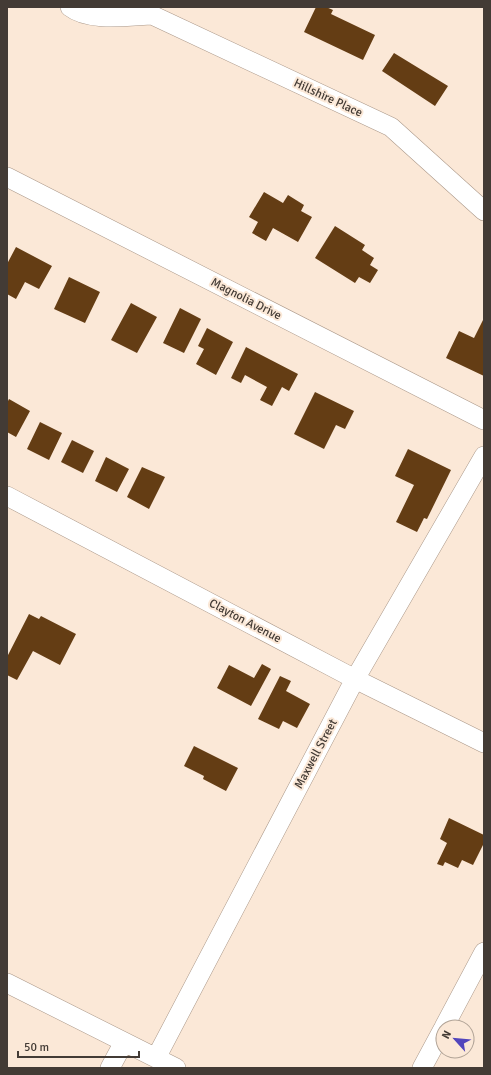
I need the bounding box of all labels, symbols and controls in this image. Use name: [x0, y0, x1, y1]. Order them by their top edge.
street label: Hillshire Place: [291, 76, 365, 120]
street label: Magnolia Drive: [208, 275, 284, 323]
street label: Clayton Avenue: [206, 596, 284, 646]
street label: Maxwell Street: [291, 717, 341, 791]
north arrow: [435, 1019, 475, 1059]
text: N: [439, 1028, 454, 1041]
scale bar: [18, 1033, 139, 1059]
text: 50 m: [24, 1040, 49, 1055]

